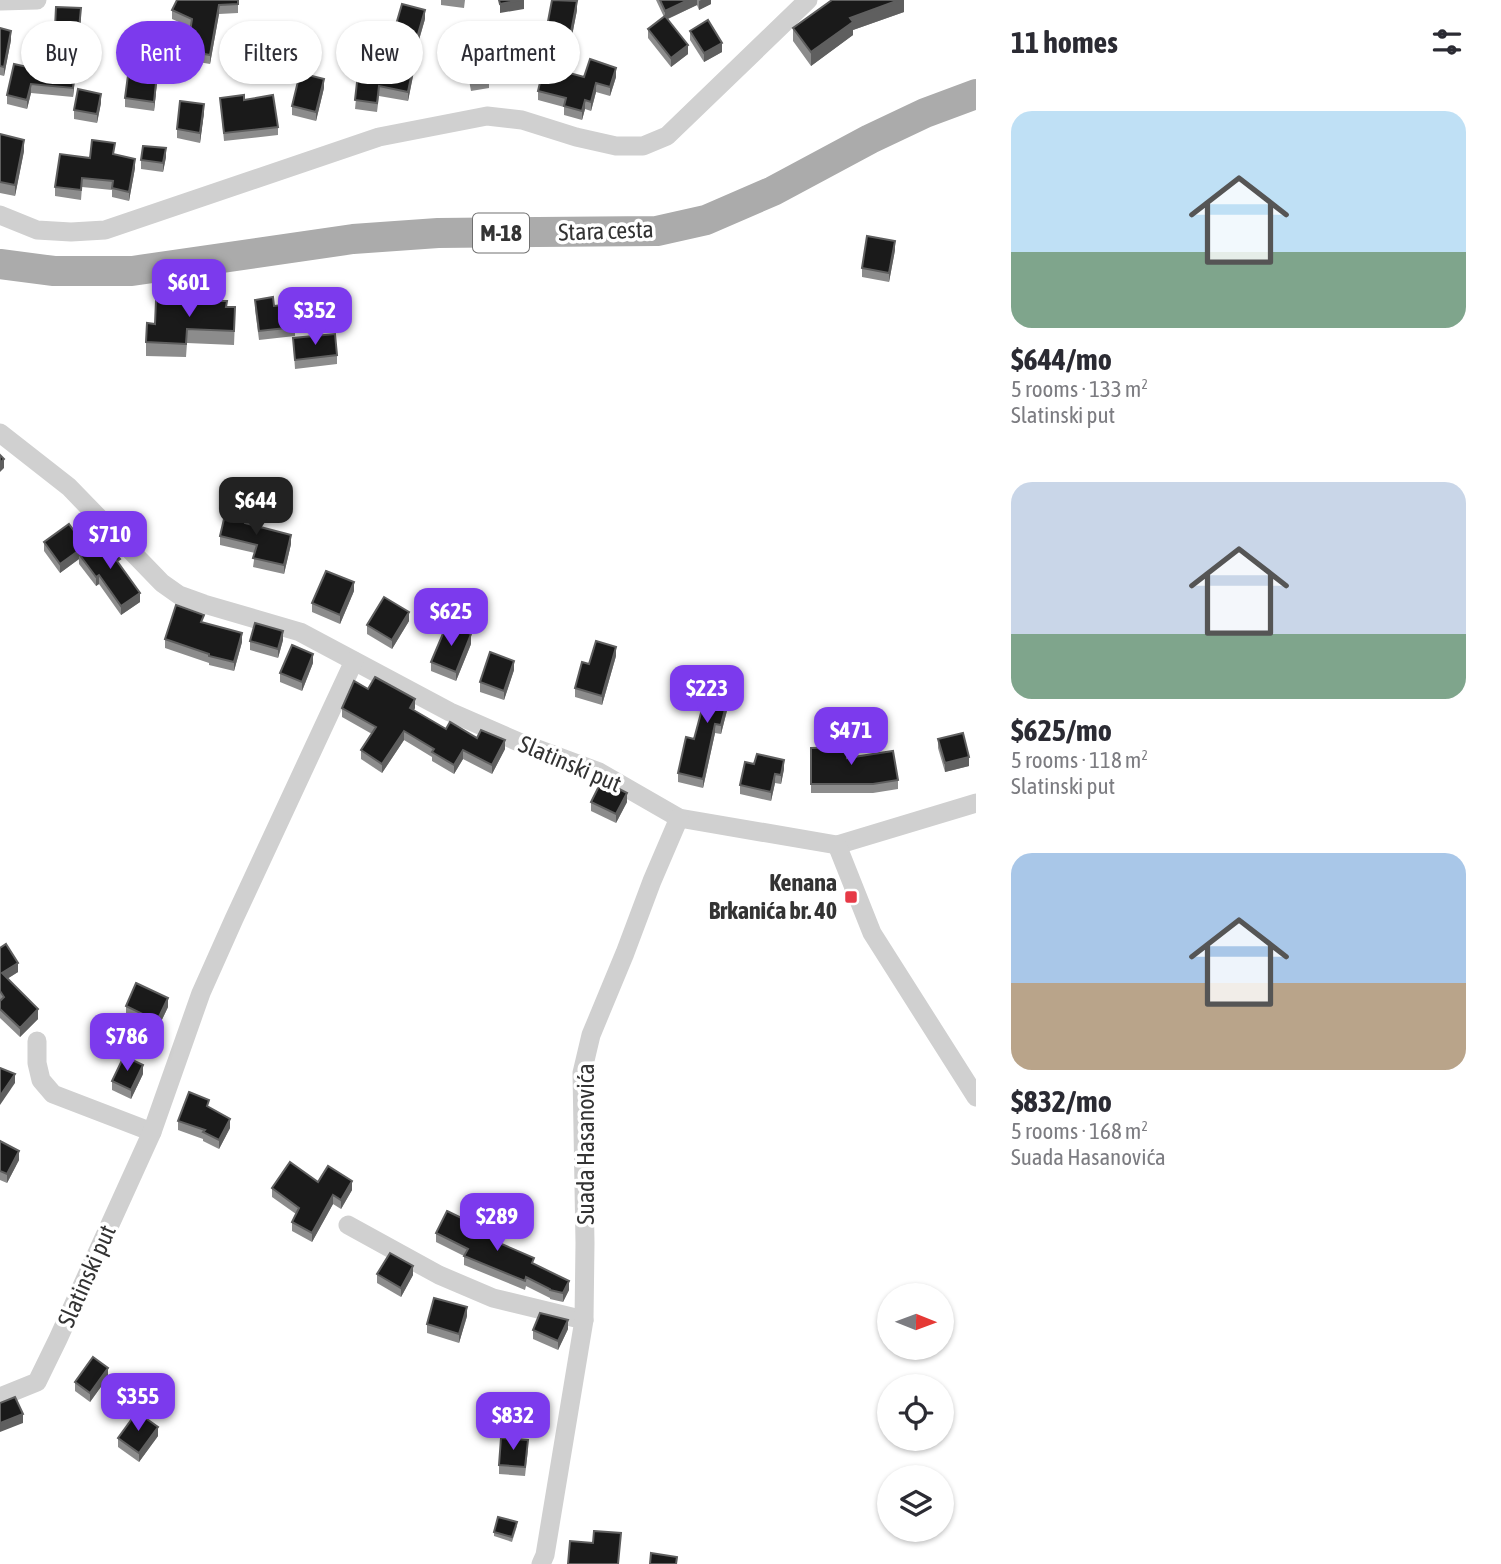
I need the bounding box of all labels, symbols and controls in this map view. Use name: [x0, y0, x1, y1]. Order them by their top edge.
chip: Buy: [21, 21, 102, 84]
chip: Rent: [116, 21, 205, 84]
chip: Filters: [219, 21, 322, 84]
chip: New: [336, 21, 423, 84]
chip: Apartment: [437, 21, 580, 84]
icon: filters: [1428, 23, 1466, 61]
text: 11 homes: [1011, 25, 1118, 59]
icon: home: [1176, 157, 1302, 283]
road number: M-18: [473, 214, 529, 252]
street label: Stara cesta: [558, 215, 654, 246]
pin: $601: [148, 260, 230, 319]
text: $601: [168, 269, 210, 295]
pin: $352: [274, 288, 356, 347]
text: $352: [294, 297, 336, 323]
text: $644/mo: [1011, 342, 1112, 376]
text: 5 rooms · 133 m²: [1011, 376, 1148, 402]
text: Slatinski put: [1011, 402, 1115, 428]
pin: $644: [215, 477, 297, 537]
text: $644: [235, 487, 277, 513]
pin: $710: [69, 512, 151, 571]
text: $710: [89, 521, 131, 547]
icon: home: [1176, 528, 1302, 654]
pin: $625: [410, 588, 492, 648]
text: $625: [430, 598, 472, 624]
pin: $223: [666, 666, 748, 725]
text: $223: [686, 675, 728, 701]
pin: $471: [810, 708, 892, 767]
text: $625/mo: [1011, 713, 1112, 747]
text: $471: [830, 717, 872, 743]
street label: Slatinski put: [515, 730, 626, 797]
text: 5 rooms · 118 m²: [1011, 747, 1148, 773]
text: Slatinski put: [1011, 773, 1115, 799]
place label: Kenana Brkanića br. 40: [709, 869, 837, 924]
marker: Kenana Brkanića br. 40: [843, 889, 859, 905]
icon: home: [1176, 899, 1302, 1025]
pin: $786: [86, 1014, 168, 1073]
text: $786: [106, 1023, 148, 1049]
street label: Suada Hasanovića: [572, 1063, 599, 1225]
text: $832/mo: [1011, 1084, 1112, 1118]
text: 5 rooms · 168 m²: [1011, 1118, 1148, 1144]
text: Suada Hasanovića: [1011, 1144, 1166, 1170]
pin: $289: [456, 1194, 538, 1253]
text: $289: [476, 1203, 518, 1229]
street label: Slatinski put: [52, 1221, 121, 1331]
north arrow: [877, 1283, 954, 1360]
map controls: [877, 1283, 954, 1542]
pin: $355: [97, 1374, 179, 1433]
button: locate: [877, 1374, 954, 1451]
text: $355: [117, 1383, 159, 1409]
pin: $832: [472, 1392, 554, 1452]
text: $832: [492, 1402, 534, 1428]
button: layers: [877, 1465, 954, 1542]

